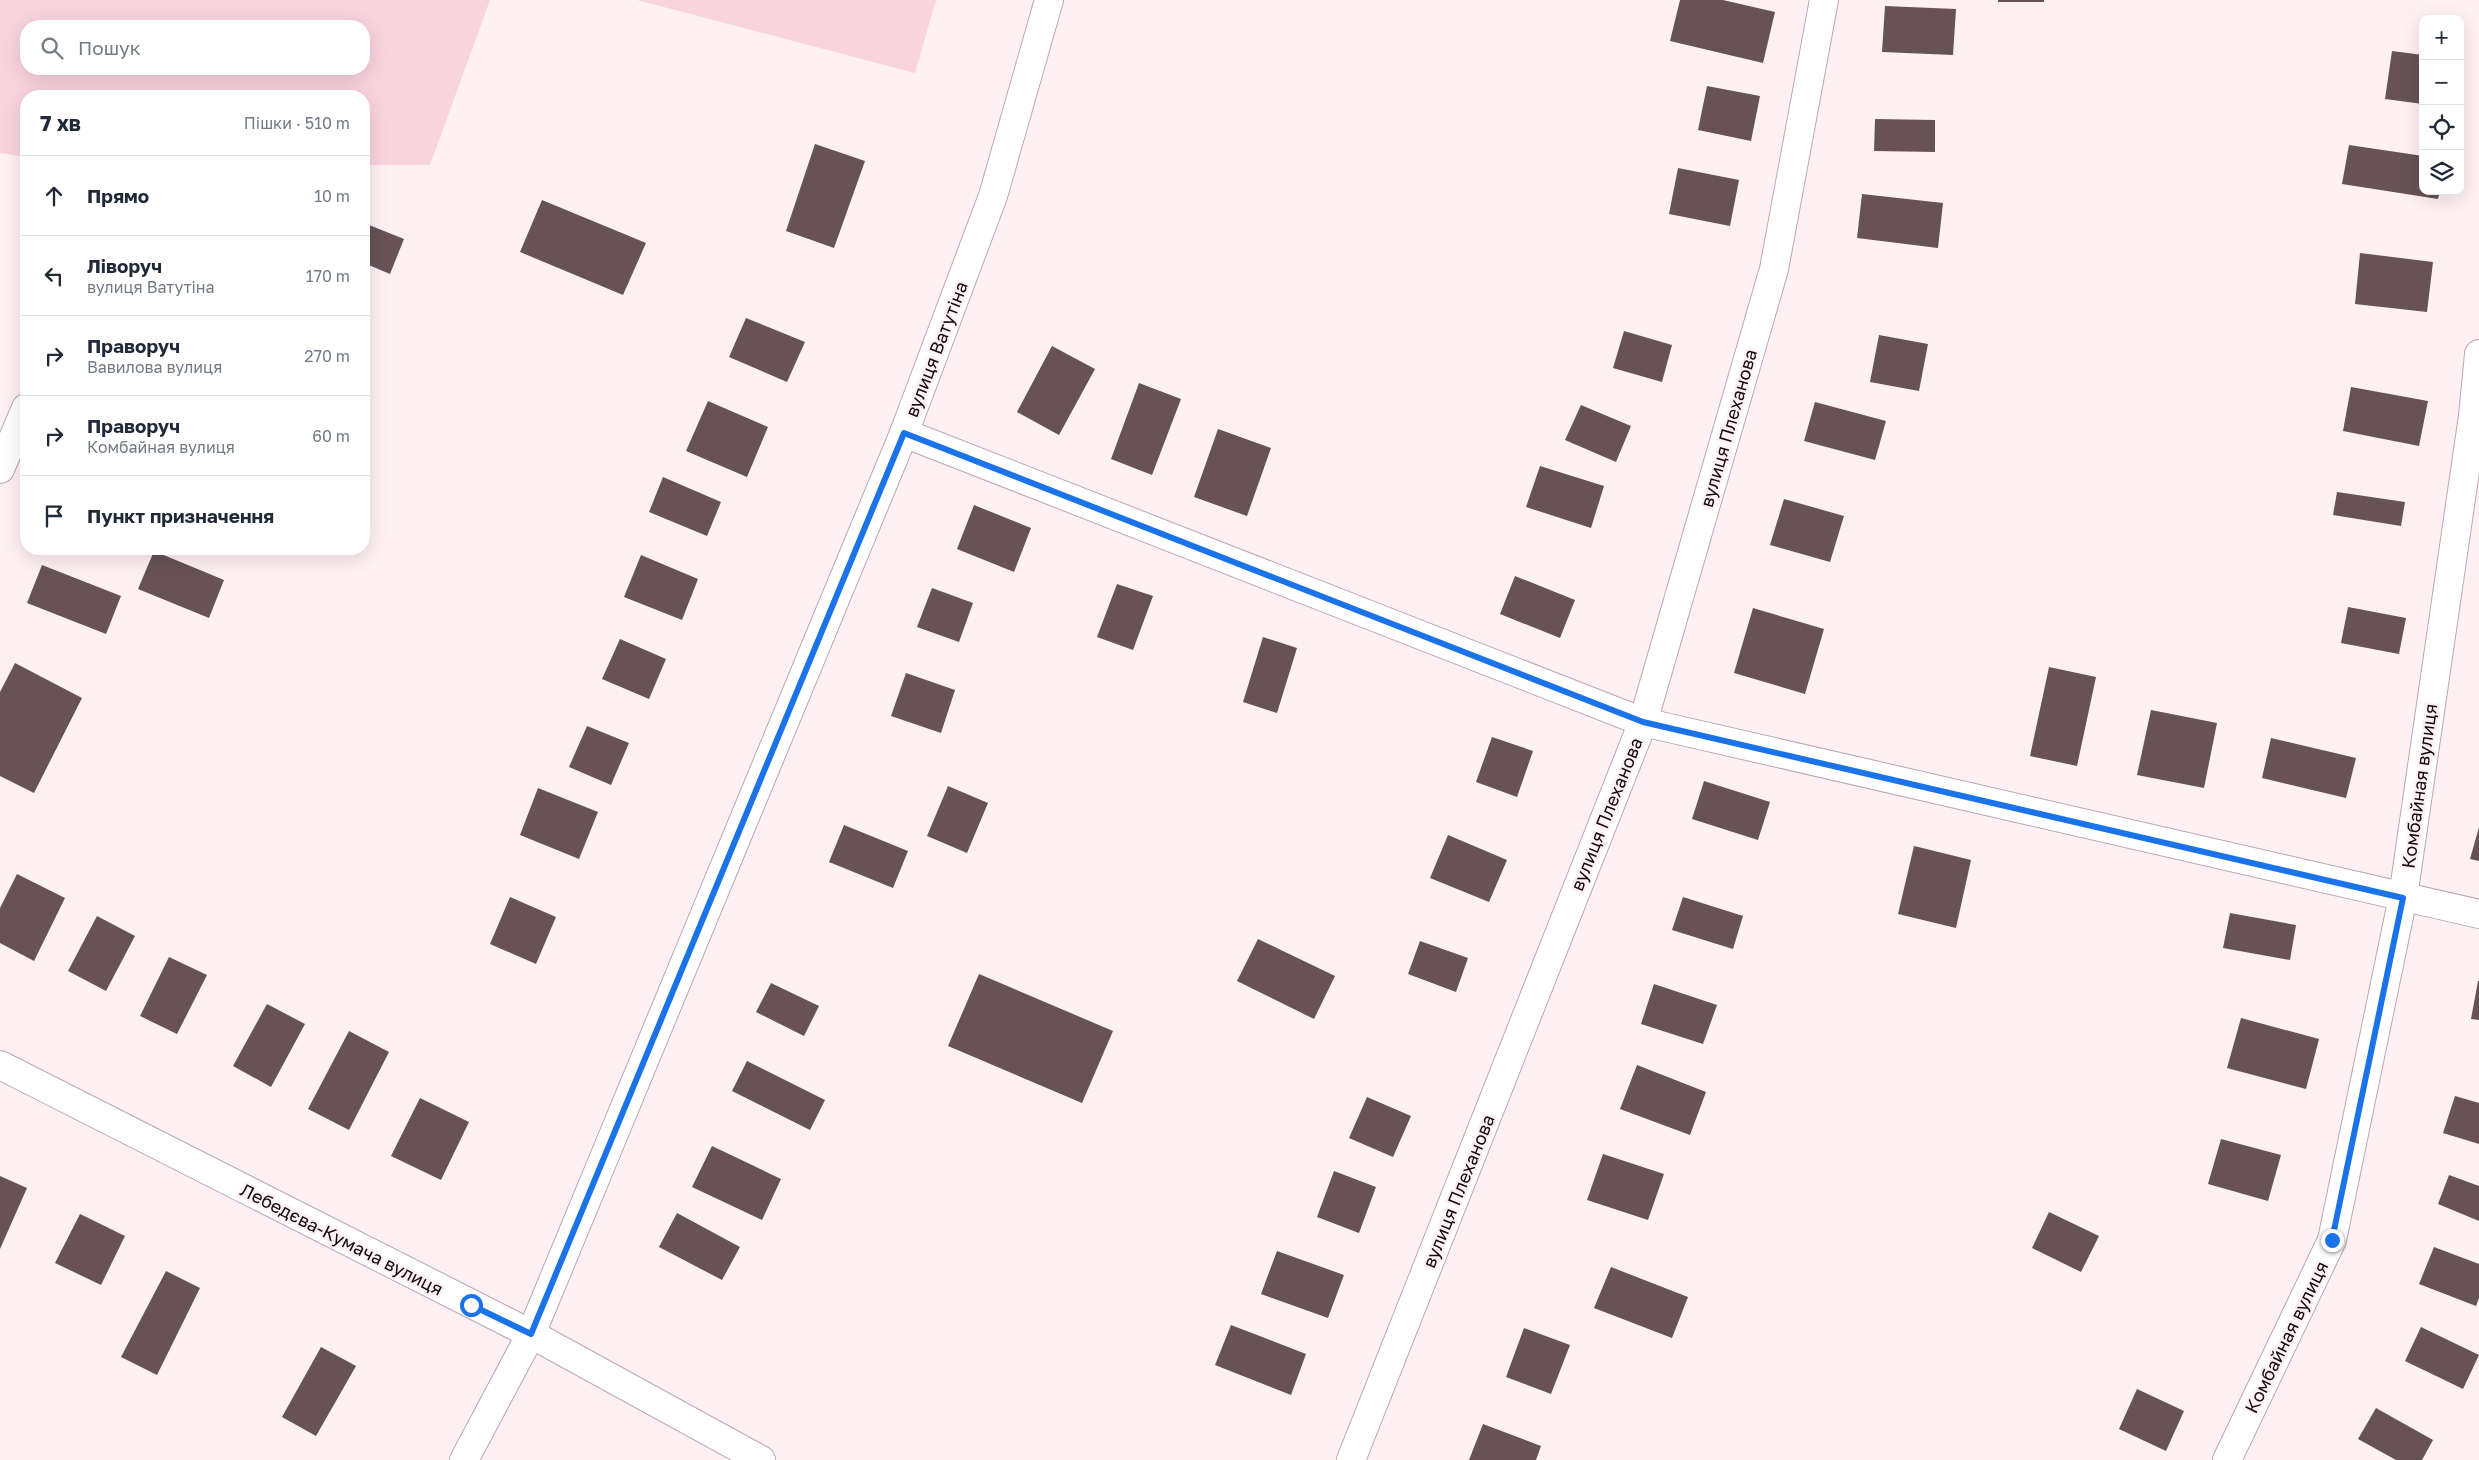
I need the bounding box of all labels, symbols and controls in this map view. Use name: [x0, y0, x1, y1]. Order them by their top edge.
map controls: [2419, 15, 2464, 195]
button: +: [2419, 15, 2464, 60]
search box: [20, 20, 370, 75]
icon: search: [38, 34, 66, 62]
text: Пошук: [78, 36, 141, 59]
button: −: [2419, 60, 2464, 105]
button: locate: [2419, 105, 2464, 150]
text: 7 хв: [40, 110, 81, 136]
text: Пішки · 510 m: [244, 113, 350, 133]
button: layers: [2419, 150, 2464, 195]
icon: ahead: [40, 182, 68, 210]
text: Прямо: [87, 184, 149, 207]
text: 10 m: [314, 186, 350, 206]
text: Ліворуч: [87, 254, 162, 277]
icon: left: [40, 262, 68, 290]
text: 170 m: [306, 266, 350, 286]
text: вулиця Ватутіна: [87, 277, 215, 297]
street label: вулиця Ватутіна: [900, 278, 972, 420]
text: Праворуч: [87, 334, 180, 357]
icon: right: [40, 342, 68, 370]
text: 270 m: [304, 346, 350, 366]
street label: вулиця Плеханова: [1695, 346, 1761, 510]
text: Вавилова вулиця: [87, 357, 222, 377]
text: Праворуч: [87, 414, 180, 437]
icon: right: [40, 422, 68, 450]
text: 60 m: [312, 426, 350, 446]
text: Комбайная вулиця: [87, 437, 235, 457]
icon: arrive: [40, 502, 68, 530]
text: Пункт призначення: [87, 504, 274, 527]
street label: Комбайная вулиця: [2397, 702, 2441, 870]
street label: вулиця Плеханова: [1565, 734, 1647, 894]
street label: вулиця Плеханова: [1417, 1111, 1499, 1271]
street label: Лебедєва-Кумача вулиця: [237, 1178, 447, 1300]
route end: [2321, 1229, 2344, 1252]
street label: Комбайная вулиця: [2240, 1257, 2332, 1417]
route start: [460, 1294, 483, 1317]

